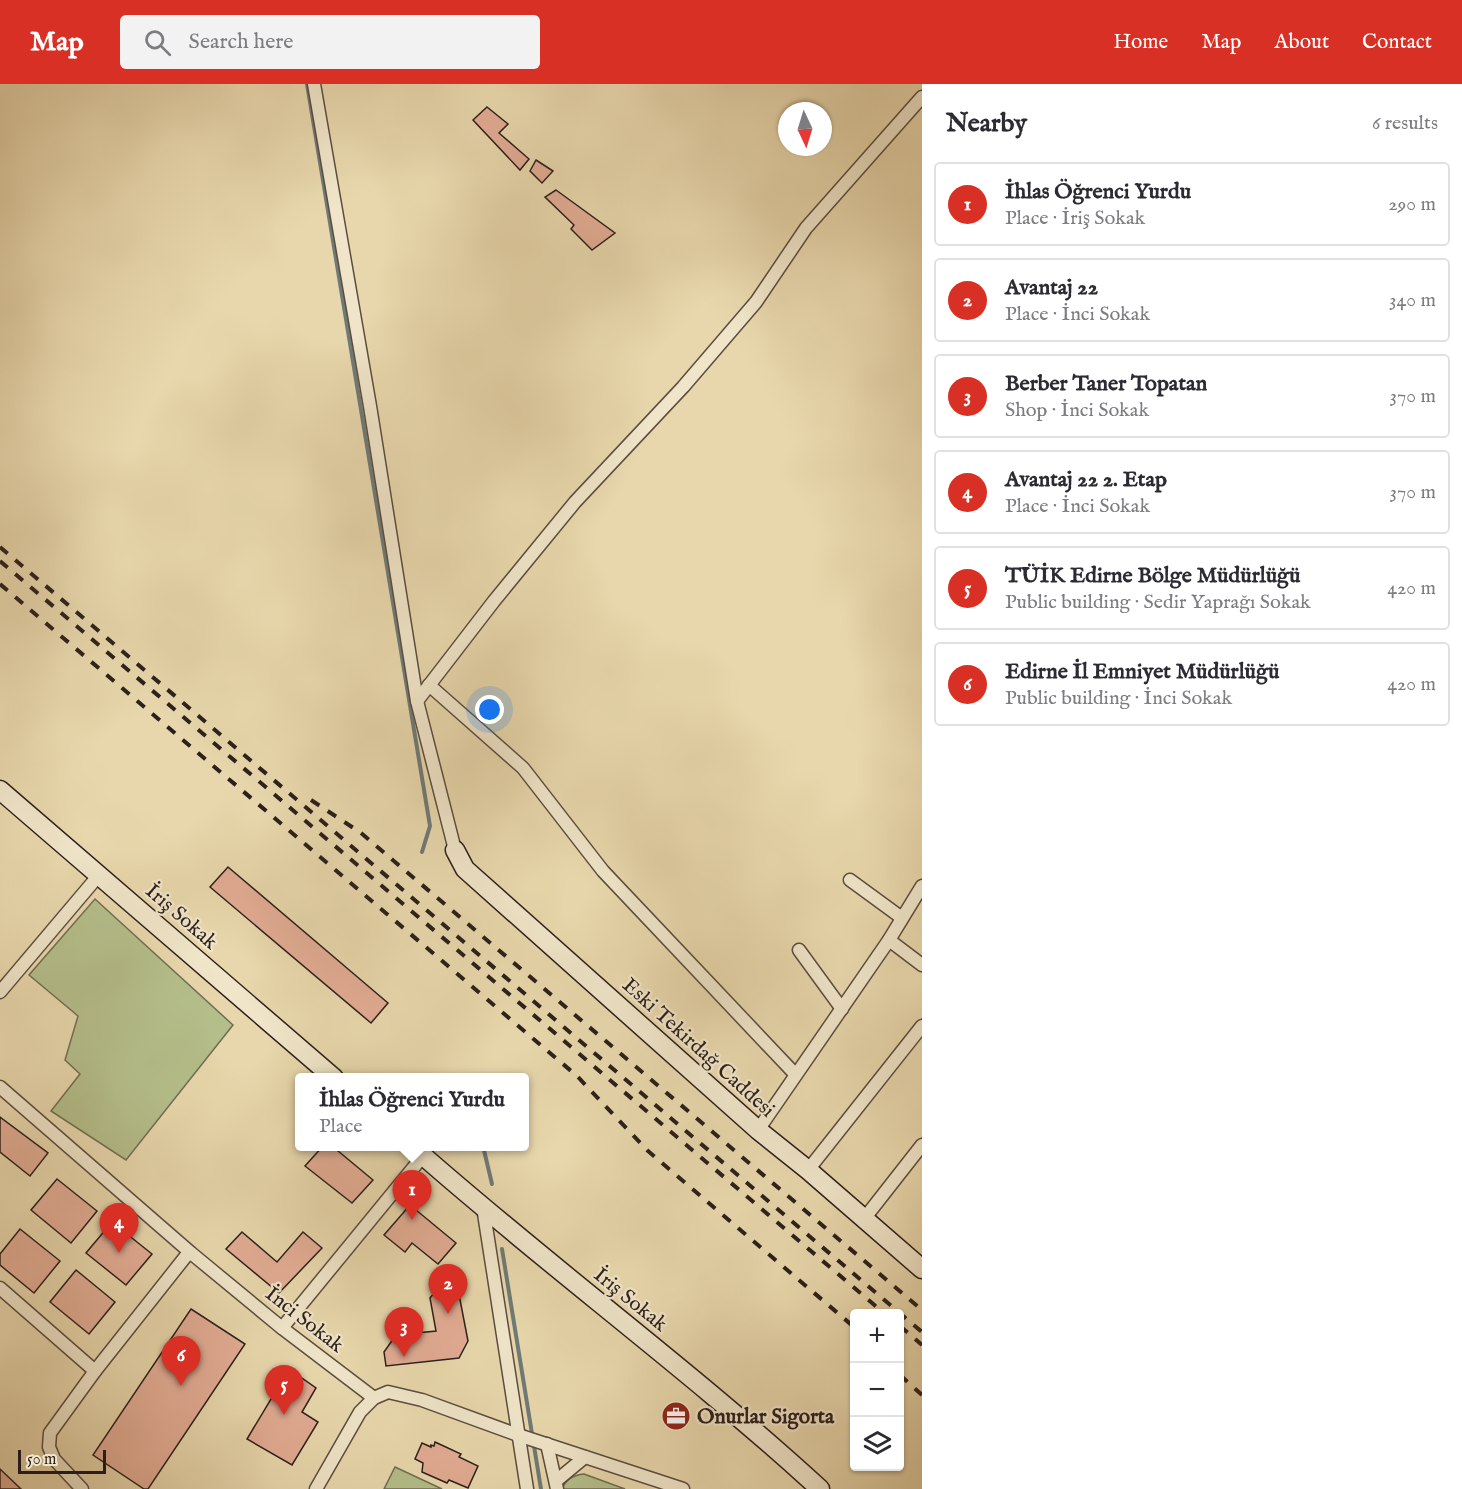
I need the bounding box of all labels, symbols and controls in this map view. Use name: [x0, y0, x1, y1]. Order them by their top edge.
search box: [120, 15, 540, 69]
text: Map: [30, 25, 84, 60]
icon: search: [141, 26, 174, 59]
text: Search here: [189, 28, 293, 56]
text: Home: [1113, 29, 1168, 56]
text: Map: [1201, 29, 1241, 56]
text: About: [1274, 29, 1329, 56]
text: Contact: [1362, 29, 1432, 56]
north arrow: [778, 102, 832, 156]
text: Nearby: [946, 107, 1027, 140]
text: 6 results: [1372, 111, 1438, 136]
text: İhlas Öğrenci Yurdu: [1005, 178, 1191, 206]
text: 1: [964, 192, 971, 217]
text: 290 m: [1388, 192, 1436, 217]
text: Place · İriş Sokak: [1005, 206, 1145, 231]
text: Avantaj 22: [1005, 274, 1098, 302]
text: 2: [963, 288, 972, 313]
text: 340 m: [1389, 288, 1436, 313]
text: Place · İnci Sokak: [1005, 302, 1150, 327]
text: Berber Taner Topatan: [1005, 370, 1207, 398]
text: 3: [964, 384, 971, 409]
text: 370 m: [1390, 384, 1436, 409]
text: Shop · İnci Sokak: [1005, 398, 1149, 423]
text: Avantaj 22 2. Etap: [1005, 466, 1167, 494]
text: 4: [963, 480, 972, 505]
text: 370 m: [1390, 480, 1436, 505]
text: Place · İnci Sokak: [1005, 494, 1150, 519]
text: TÜİK Edirne Bölge Müdürlüğü: [1005, 562, 1300, 590]
text: 5: [964, 576, 971, 601]
text: 420 m: [1387, 576, 1436, 601]
text: Public building · Sedir Yaprağı Sokak: [1005, 590, 1311, 615]
text: Edirne İl Emniyet Müdürlüğü: [1005, 658, 1279, 686]
text: 6: [963, 672, 972, 697]
text: 420 m: [1387, 672, 1436, 697]
text: Public building · İnci Sokak: [1005, 686, 1232, 711]
your location: [475, 695, 504, 724]
street label: İriş Sokak: [139, 878, 224, 957]
street label: Eski Tekirdağ Caddesi: [616, 972, 780, 1124]
popup: [295, 1073, 529, 1151]
text: İhlas Öğrenci Yurdu: [319, 1086, 505, 1114]
text: Place: [319, 1114, 362, 1139]
pin: 1: [392, 1170, 432, 1220]
pin: 4: [100, 1204, 138, 1253]
street label: İriş Sokak: [587, 1262, 673, 1339]
pin: 2: [428, 1264, 468, 1314]
street label: İnci Sokak: [259, 1281, 350, 1360]
pin: 3: [384, 1308, 424, 1357]
map controls: [850, 1309, 904, 1471]
button: +: [850, 1309, 904, 1363]
pin: 6: [162, 1336, 201, 1386]
button: −: [850, 1363, 904, 1417]
pin: 5: [264, 1366, 304, 1415]
office icon: Onurlar Sigorta: [660, 1400, 692, 1432]
place label: Onurlar Sigorta: [697, 1404, 835, 1431]
button: layers: [850, 1417, 904, 1471]
scale bar: [18, 1447, 106, 1474]
text: 50 m: [27, 1450, 56, 1470]

